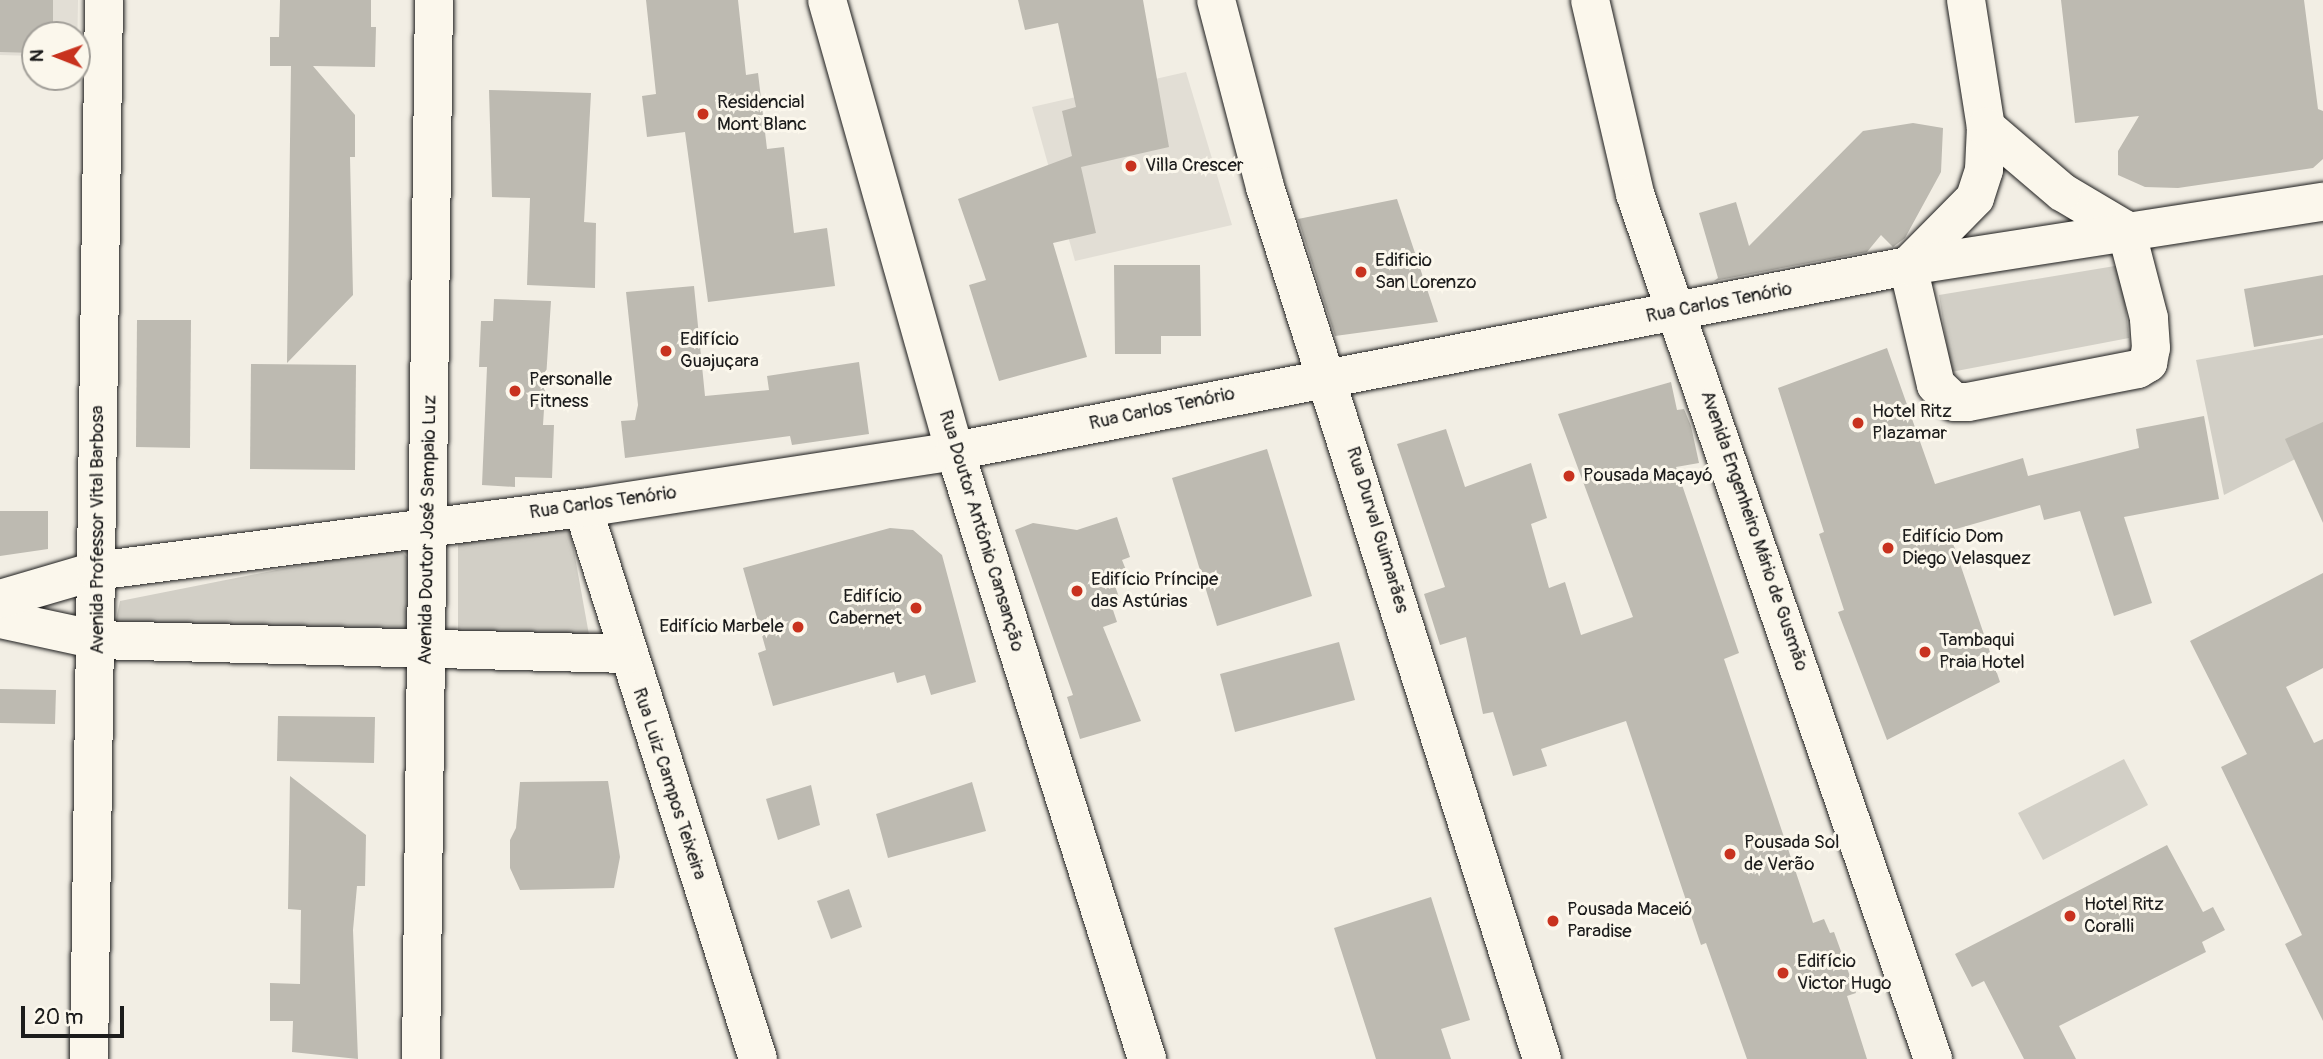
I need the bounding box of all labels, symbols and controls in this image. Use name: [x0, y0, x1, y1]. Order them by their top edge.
north arrow: [21, 21, 91, 91]
text: N: [25, 49, 49, 62]
place label: Residencial Mont Blanc: [717, 92, 807, 136]
marker: Residencial Mont Blanc: [695, 106, 711, 122]
place label: Villa Crescer: [1145, 155, 1244, 177]
marker: Villa Crescer: [1123, 158, 1139, 174]
place label: Edificio San Lorenzo: [1375, 250, 1476, 294]
marker: Edificio San Lorenzo: [1353, 264, 1369, 280]
street label: Rua Carlos Tenório: [1644, 278, 1794, 328]
place label: Edifício Guajuçara: [680, 329, 759, 373]
marker: Edifício Guajuçara: [658, 343, 674, 359]
place label: Personalle Fitness: [529, 369, 612, 413]
street label: Rua Carlos Tenório: [1087, 382, 1237, 436]
marker: Personalle Fitness: [507, 383, 523, 399]
street label: Avenida Engenheiro Mário de Gusmão: [1695, 388, 1813, 674]
street label: Avenida Doutor José Sampaio Luz: [414, 395, 442, 665]
place label: Hotel Ritz Plazamar: [1872, 401, 1952, 445]
street label: Avenida Professor Vital Barbosa: [87, 405, 109, 655]
street label: Rua Doutor Antônio Cansanção: [933, 408, 1029, 654]
marker: Hotel Ritz Plazamar: [1850, 415, 1866, 431]
street label: Rua Durval Guimarães: [1341, 444, 1413, 616]
place label: Pousada Maçayó: [1583, 465, 1713, 487]
marker: Pousada Maçayó: [1561, 468, 1577, 484]
street label: Rua Carlos Tenório: [528, 481, 678, 525]
place label: Edifício Dom Diego Velasquez: [1902, 526, 2031, 570]
marker: Edifício Dom Diego Velasquez: [1880, 540, 1896, 556]
place label: Edifício Príncipe das Astúrias: [1091, 569, 1218, 613]
marker: Edifício Príncipe das Astúrias: [1069, 583, 1085, 599]
place label: Edifício Cabernet: [828, 586, 902, 630]
marker: Edifício Cabernet: [908, 600, 924, 616]
place label: Edifício Marbele: [659, 616, 784, 638]
marker: Edifício Marbele: [790, 619, 806, 635]
place label: Tambaqui Praia Hotel: [1939, 630, 2025, 674]
marker: Tambaqui Praia Hotel: [1917, 644, 1933, 660]
street label: Rua Luiz Campos Teixeira: [627, 685, 711, 883]
place label: Pousada Sol de Verão: [1744, 832, 1840, 876]
marker: Pousada Sol de Verão: [1722, 846, 1738, 862]
place label: Hotel Ritz Coralli: [2084, 894, 2164, 938]
place label: Pousada Maceió Paradise: [1567, 899, 1692, 943]
marker: Hotel Ritz Coralli: [2062, 908, 2078, 924]
marker: Pousada Maceió Paradise: [1545, 913, 1561, 929]
place label: Edifício Victor Hugo: [1797, 951, 1892, 995]
marker: Edifício Victor Hugo: [1775, 965, 1791, 981]
scale bar: [24, 992, 128, 1036]
text: 20 m: [34, 1004, 83, 1031]

